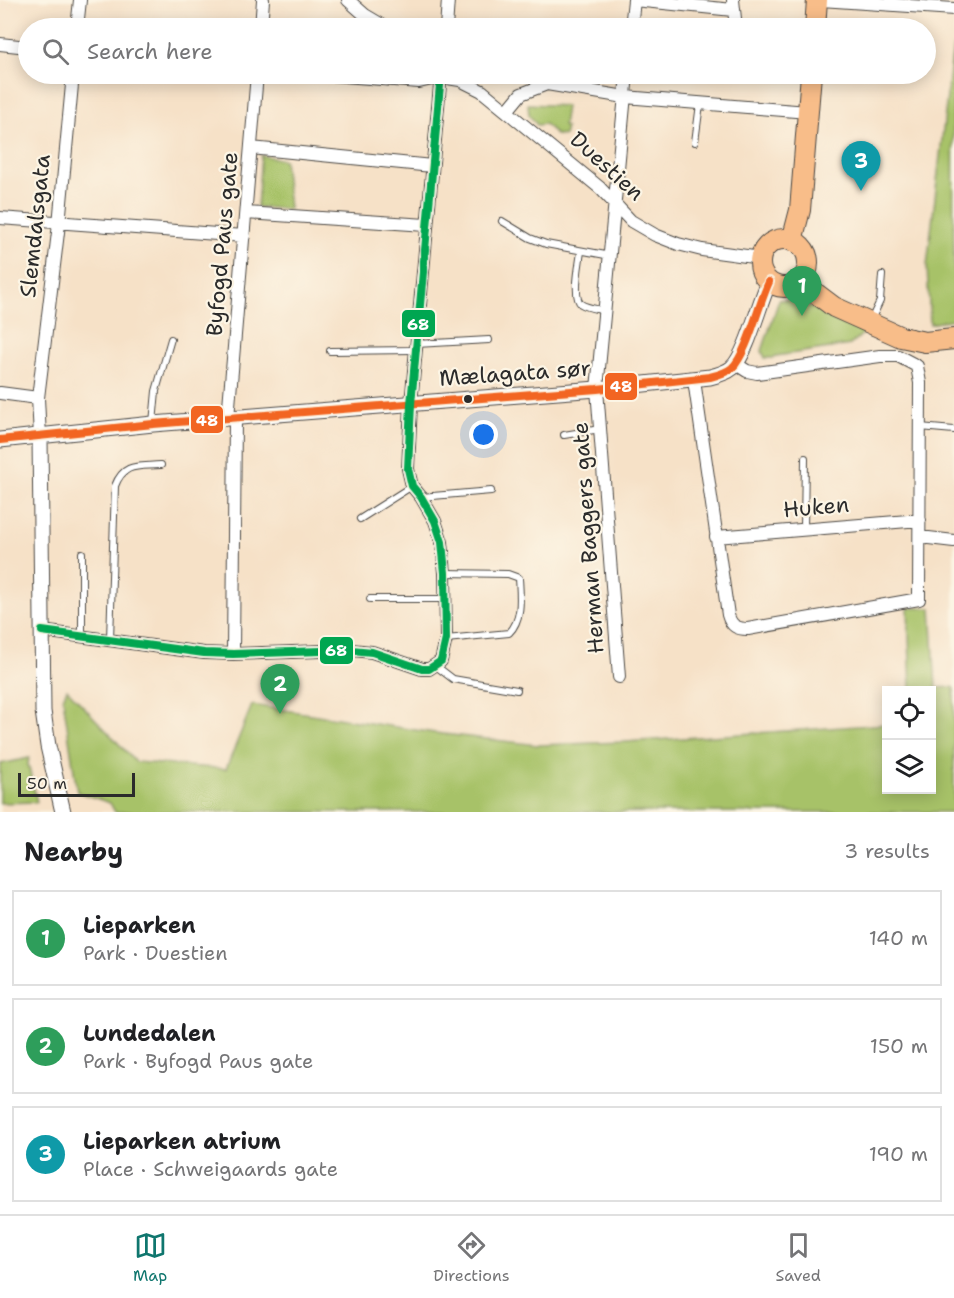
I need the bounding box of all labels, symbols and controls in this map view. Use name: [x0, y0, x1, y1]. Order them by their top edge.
search box: [18, 18, 936, 84]
icon: search: [39, 35, 72, 68]
text: Search here: [87, 37, 213, 66]
street label: Duestien: [564, 125, 650, 207]
pin: 3: [842, 142, 880, 191]
street label: Byfogd Paus gate: [199, 151, 245, 337]
street label: Slemdalsgata: [13, 153, 57, 299]
pin: 1: [782, 266, 822, 316]
line badge: 68: [401, 309, 436, 338]
text: 68: [407, 314, 429, 335]
street label: Mælagata sør: [438, 353, 592, 393]
line badge: 48: [604, 372, 638, 401]
text: 48: [610, 376, 632, 397]
unlabelled marker: [462, 393, 474, 405]
line badge: 48: [190, 405, 224, 434]
text: 48: [196, 410, 218, 431]
your location: [469, 420, 498, 449]
street label: Herman Baggers gate: [565, 421, 611, 655]
street label: Huken: [782, 490, 850, 524]
line badge: 68: [319, 636, 354, 665]
text: 68: [325, 640, 347, 661]
pin: 2: [260, 664, 300, 714]
map controls: [882, 686, 936, 794]
button: locate: [882, 686, 936, 740]
button: layers: [882, 740, 936, 794]
scale bar: [18, 770, 135, 798]
text: 50 m: [27, 773, 67, 794]
text: Nearby: [24, 834, 123, 869]
text: 3 results: [844, 838, 930, 864]
text: Lieparken: [83, 911, 196, 940]
text: 1: [41, 925, 50, 951]
text: 140 m: [869, 925, 928, 951]
text: Park · Duestien: [83, 940, 227, 966]
text: Lundedalen: [83, 1019, 216, 1048]
text: 2: [39, 1033, 53, 1059]
text: 150 m: [870, 1033, 928, 1059]
text: Park · Byfogd Paus gate: [83, 1048, 313, 1074]
text: Lieparken atrium: [83, 1127, 281, 1156]
text: 3: [39, 1141, 53, 1167]
text: 190 m: [869, 1141, 928, 1167]
text: Place · Schweigaards gate: [83, 1156, 338, 1182]
tab: Map: [133, 1229, 167, 1286]
tab: Directions: [433, 1229, 510, 1286]
tab: Saved: [776, 1229, 821, 1286]

